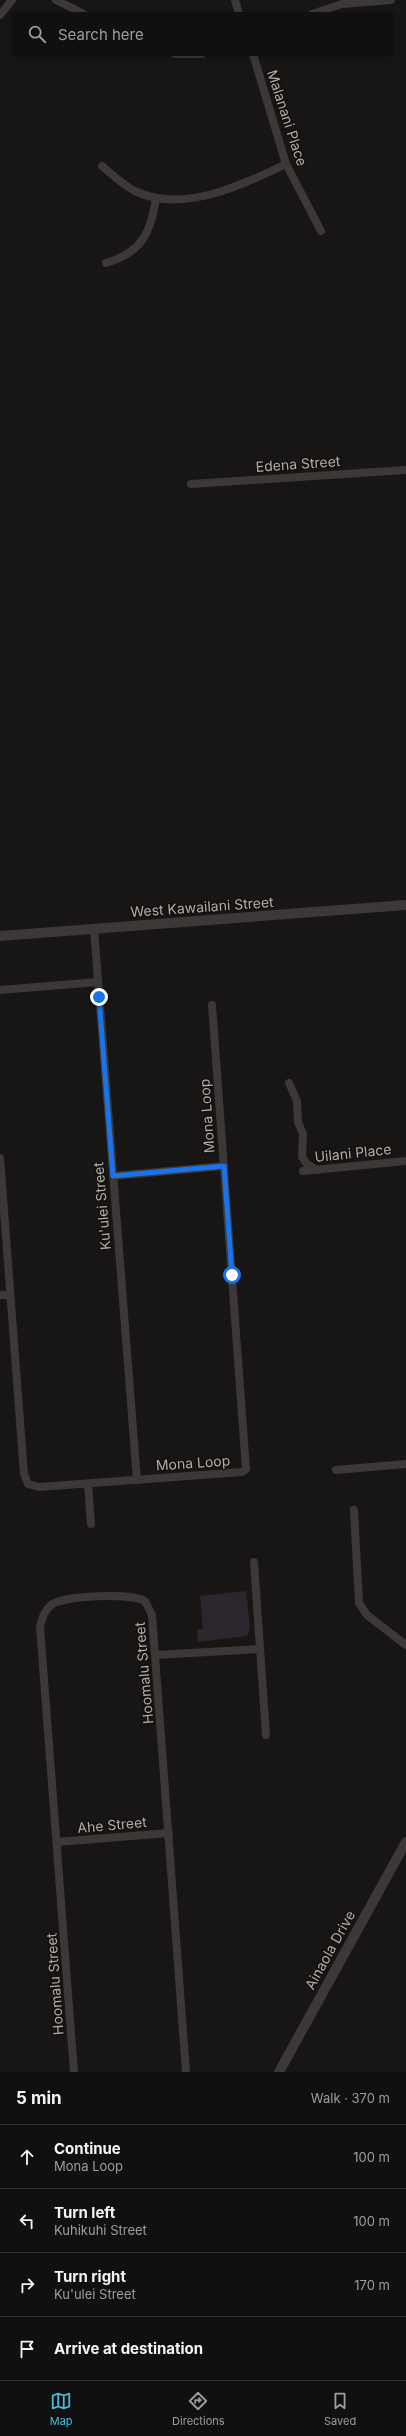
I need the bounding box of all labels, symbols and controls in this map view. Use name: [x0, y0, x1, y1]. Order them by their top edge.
search box: [12, 12, 394, 56]
icon: search: [26, 23, 48, 45]
text: Search here: [58, 25, 144, 44]
street label: Malanani Place: [264, 68, 311, 168]
street label: Edena Street: [255, 452, 341, 475]
street label: West Kawailani Street: [130, 893, 275, 920]
route end: [90, 988, 108, 1006]
street label: Mona Loop: [195, 1078, 218, 1154]
street label: Uilani Place: [314, 1140, 392, 1165]
street label: Ku'ulei Street: [89, 1161, 114, 1251]
route start: [223, 1266, 241, 1284]
street label: Mona Loop: [155, 1451, 231, 1474]
street label: Hoomalu Street: [131, 1621, 156, 1725]
street label: Ahe Street: [77, 1813, 148, 1836]
street label: Ainaola Drive: [301, 1907, 358, 1992]
street label: Hoomalu Street: [42, 1932, 67, 2036]
text: 5 min: [16, 2088, 62, 2108]
text: Walk · 370 m: [311, 2090, 390, 2106]
text: Continue: [54, 2139, 121, 2158]
icon: ahead: [16, 2146, 38, 2168]
text: 100 m: [353, 2149, 390, 2165]
text: Mona Loop: [54, 2158, 123, 2174]
text: Turn left: [54, 2203, 115, 2222]
icon: left: [16, 2210, 38, 2232]
text: 100 m: [353, 2213, 390, 2229]
text: Kuhikuhi Street: [54, 2222, 147, 2238]
text: Turn right: [54, 2267, 126, 2286]
icon: right: [16, 2274, 38, 2296]
text: 170 m: [354, 2277, 390, 2293]
text: Ku'ulei Street: [54, 2286, 136, 2302]
icon: arrive: [16, 2338, 38, 2360]
text: Arrive at destination: [54, 2339, 203, 2358]
tab: Map: [50, 2390, 73, 2428]
tab: Directions: [172, 2390, 225, 2428]
tab: Saved: [324, 2390, 356, 2428]

